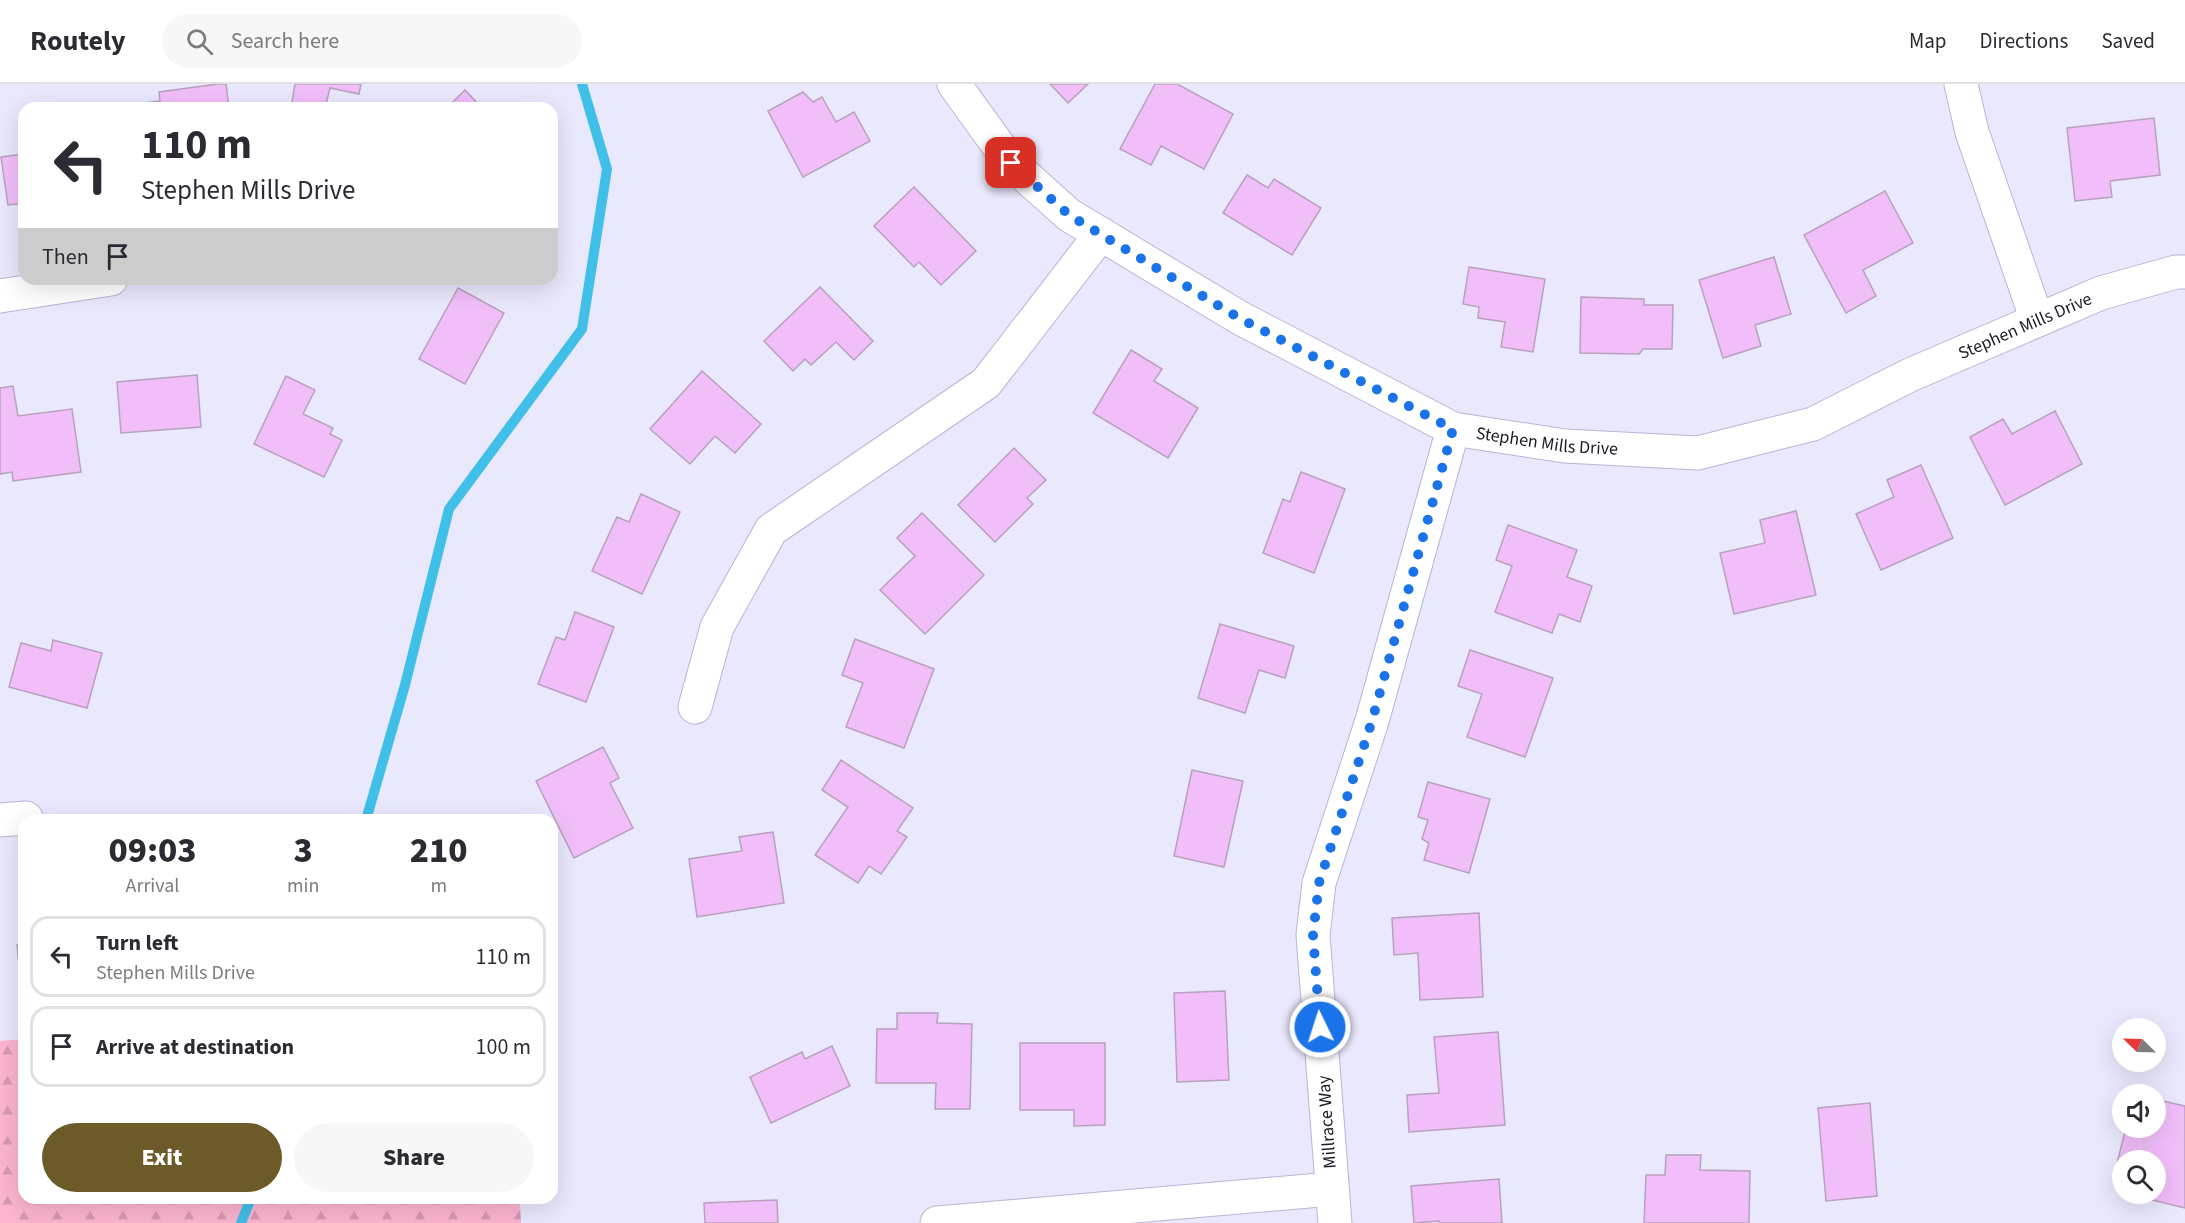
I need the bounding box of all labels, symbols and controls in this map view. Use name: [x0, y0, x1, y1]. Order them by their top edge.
search box: [162, 14, 582, 68]
text: Routely: [30, 21, 126, 61]
icon: search: [183, 25, 216, 58]
text: Search here: [231, 25, 339, 57]
text: Map: [1909, 26, 1947, 56]
text: Directions: [1980, 26, 2068, 56]
text: Saved: [2101, 26, 2155, 56]
text: 110 m: [141, 115, 252, 175]
icon: left: [42, 126, 120, 204]
pin: [985, 137, 1036, 188]
icon: arrive: [994, 146, 1027, 179]
text: Stephen Mills Drive: [141, 171, 355, 210]
icon: arrive: [101, 240, 134, 273]
text: Then: [42, 241, 89, 273]
street label: Stephen Mills Drive: [1954, 286, 2096, 365]
street label: Stephen Mills Drive: [1474, 420, 1619, 461]
text: 09:03: [108, 825, 197, 876]
text: 3: [294, 825, 313, 876]
text: 210: [410, 825, 468, 876]
text: Arrival: [126, 872, 179, 900]
text: min: [287, 872, 319, 900]
text: m: [430, 872, 447, 900]
text: Turn left: [96, 927, 178, 959]
icon: left: [45, 940, 78, 973]
text: 110 m: [476, 941, 531, 973]
text: Stephen Mills Drive: [96, 959, 255, 987]
position arrow: [1288, 995, 1352, 1059]
north arrow: [2112, 1018, 2166, 1072]
map controls: [2112, 1018, 2166, 1204]
icon: arrive: [45, 1030, 78, 1063]
text: Arrive at destination: [96, 1031, 294, 1063]
text: 100 m: [476, 1031, 531, 1063]
street label: Millrace Way: [1311, 1074, 1343, 1169]
button: sound: [2112, 1084, 2166, 1138]
button: Exit: [42, 1123, 282, 1192]
button: Share: [294, 1123, 534, 1192]
button: search: [2112, 1150, 2166, 1204]

